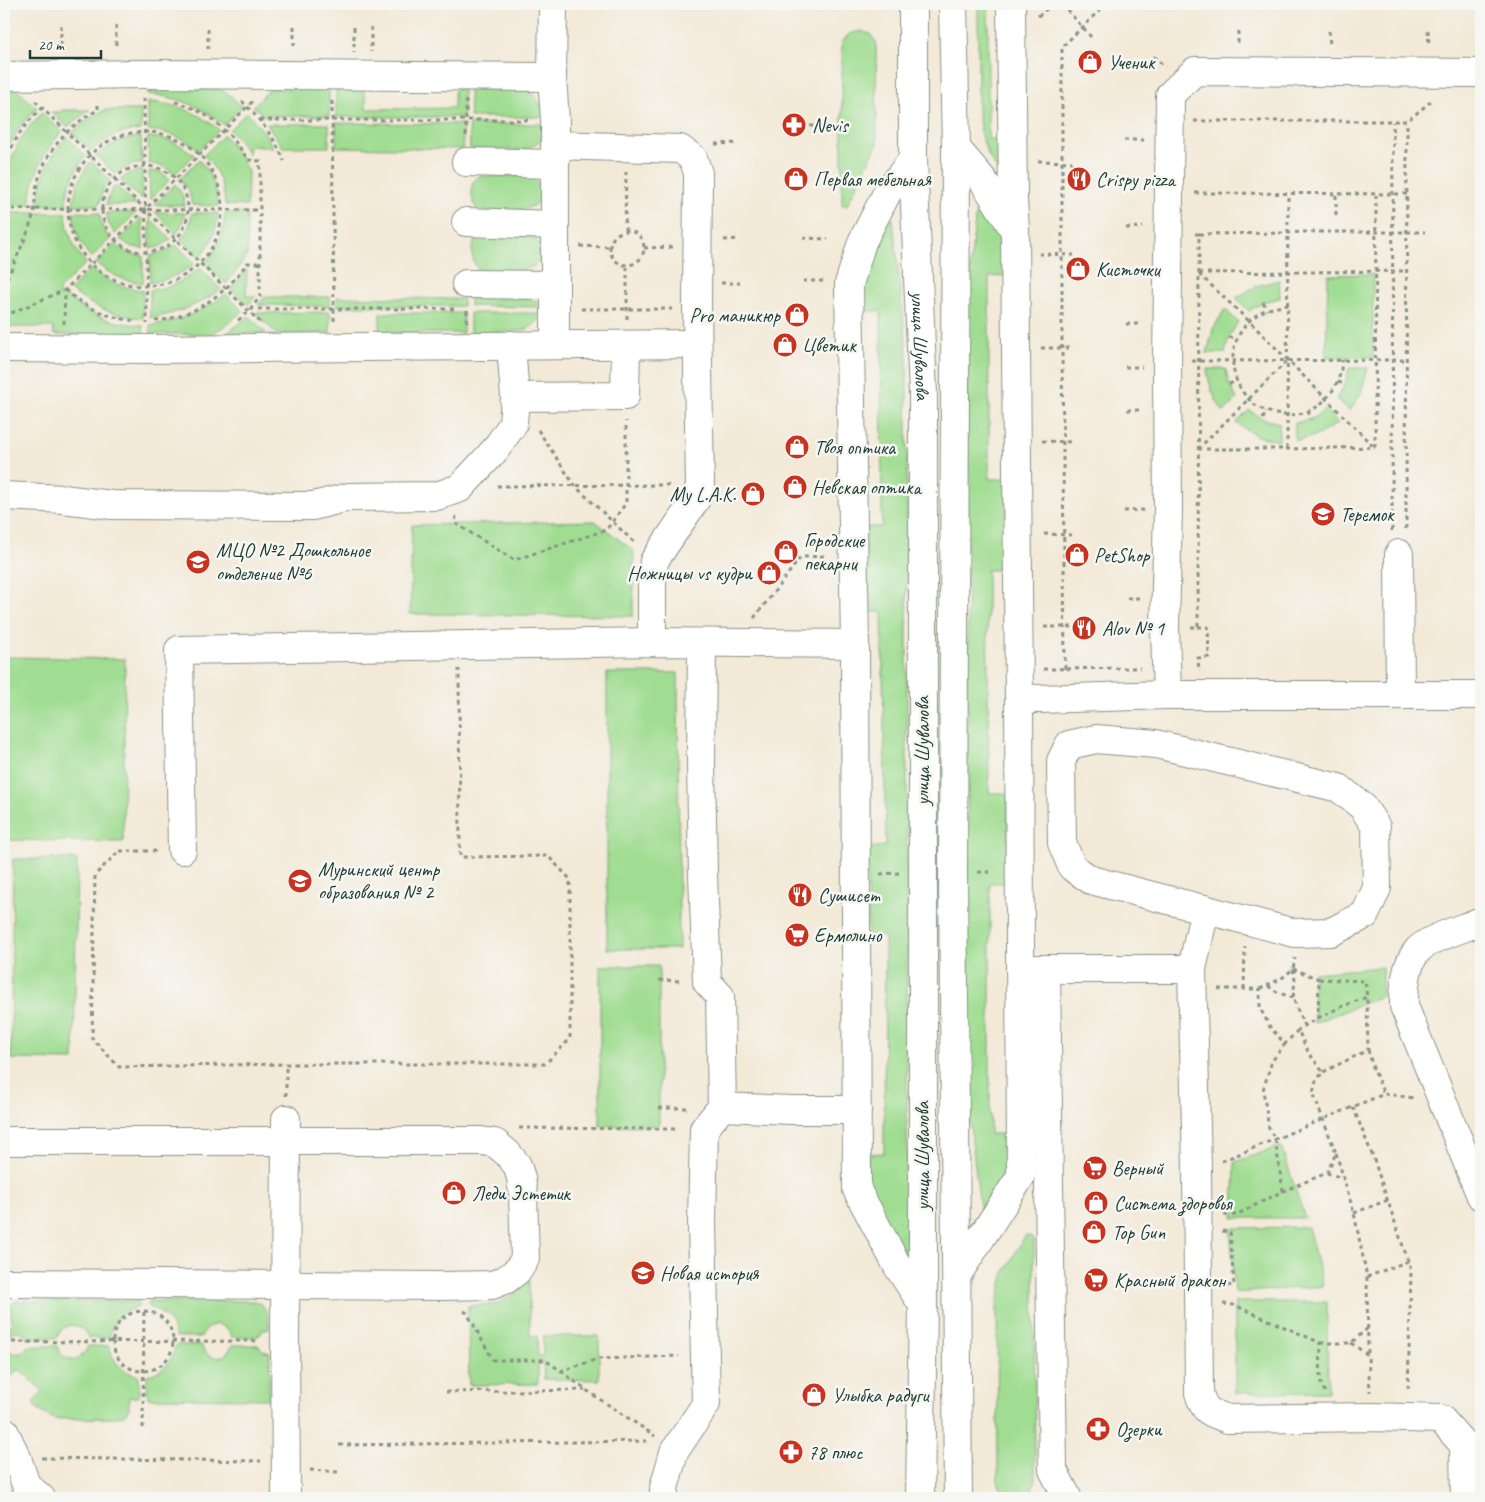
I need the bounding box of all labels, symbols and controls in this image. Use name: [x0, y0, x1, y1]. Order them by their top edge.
scale bar: [30, 28, 101, 60]
text: 20 m: [38, 36, 65, 55]
shop icon: Ученик: [1077, 49, 1103, 75]
place label: Ученик: [1108, 50, 1156, 75]
pharmacy icon: Nevis: [781, 112, 807, 138]
place label: Nevis: [812, 113, 850, 138]
shop icon: Первая мебельная: [783, 166, 809, 192]
restaurant icon: Crispy pizza: [1066, 166, 1092, 192]
place label: Первая мебельная: [814, 167, 932, 192]
place label: Crispy pizza: [1096, 167, 1176, 192]
shop icon: Кисточки: [1065, 256, 1091, 282]
place label: Кисточки: [1096, 257, 1161, 282]
street label: улица Шувалова: [906, 290, 935, 401]
shop icon: Pro маникюр: [784, 302, 810, 328]
place label: Pro маникюр: [690, 303, 781, 328]
shop icon: Цветик: [772, 332, 798, 358]
place label: Цветик: [802, 333, 857, 358]
shop icon: Твоя оптика: [784, 434, 810, 460]
place label: Твоя оптика: [814, 435, 897, 460]
shop icon: Невская оптика: [782, 474, 808, 500]
place label: Невская оптика: [812, 475, 923, 500]
shop icon: My L.A.K.: [740, 481, 766, 507]
place label: My L.A.K.: [670, 482, 736, 507]
school or university icon: Теремок: [1310, 501, 1336, 527]
place label: Теремок: [1340, 502, 1395, 527]
place label: Городские пекарни: [804, 528, 866, 576]
place label: МЦО №2 Дошкольное отделение №6: [216, 538, 371, 586]
shop icon: Городские пекарни: [773, 539, 799, 565]
shop icon: PetShop: [1064, 542, 1090, 568]
place label: PetShop: [1094, 543, 1151, 568]
school or university icon: МЦО №2 Дошкольное отделение №6: [185, 549, 211, 575]
shop icon: Ножницы vs кудри: [756, 560, 782, 586]
place label: Ножницы vs кудри: [627, 561, 753, 586]
restaurant icon: Alov № 1: [1071, 615, 1097, 641]
place label: Alov № 1: [1102, 616, 1165, 641]
street label: улица Шувалова: [910, 695, 935, 806]
place label: Муринский центр образования № 2: [318, 857, 441, 905]
school or university icon: Муринский центр образования № 2: [287, 868, 313, 894]
restaurant icon: Сушисет: [787, 882, 813, 908]
place label: Сушисет: [818, 883, 881, 908]
supermarket icon: Ермолино: [784, 922, 810, 948]
place label: Ермолино: [814, 923, 882, 948]
street label: улица Шувалова: [910, 1100, 935, 1211]
supermarket icon: Верный: [1082, 1155, 1108, 1181]
place label: Верный: [1112, 1156, 1165, 1181]
shop icon: Леди Эстетик: [441, 1180, 467, 1206]
place label: Леди Эстетик: [472, 1181, 572, 1206]
shop icon: Система здоровья: [1083, 1190, 1109, 1216]
place label: Система здоровья: [1114, 1191, 1234, 1217]
shop icon: Top Gun: [1081, 1219, 1107, 1245]
place label: Top Gun: [1112, 1220, 1166, 1245]
school or university icon: Новая история: [630, 1260, 656, 1286]
place label: Новая история: [660, 1261, 759, 1286]
supermarket icon: Красный дракон: [1083, 1267, 1109, 1293]
place label: Красный дракон: [1114, 1268, 1227, 1293]
shop icon: Улыбка радуги: [801, 1382, 827, 1408]
place label: Улыбка радуги: [832, 1383, 930, 1408]
pharmacy icon: Озерки: [1085, 1416, 1111, 1442]
place label: Озерки: [1116, 1417, 1163, 1443]
pharmacy icon: 78 плюс: [778, 1439, 804, 1465]
place label: 78 плюс: [808, 1440, 863, 1465]

